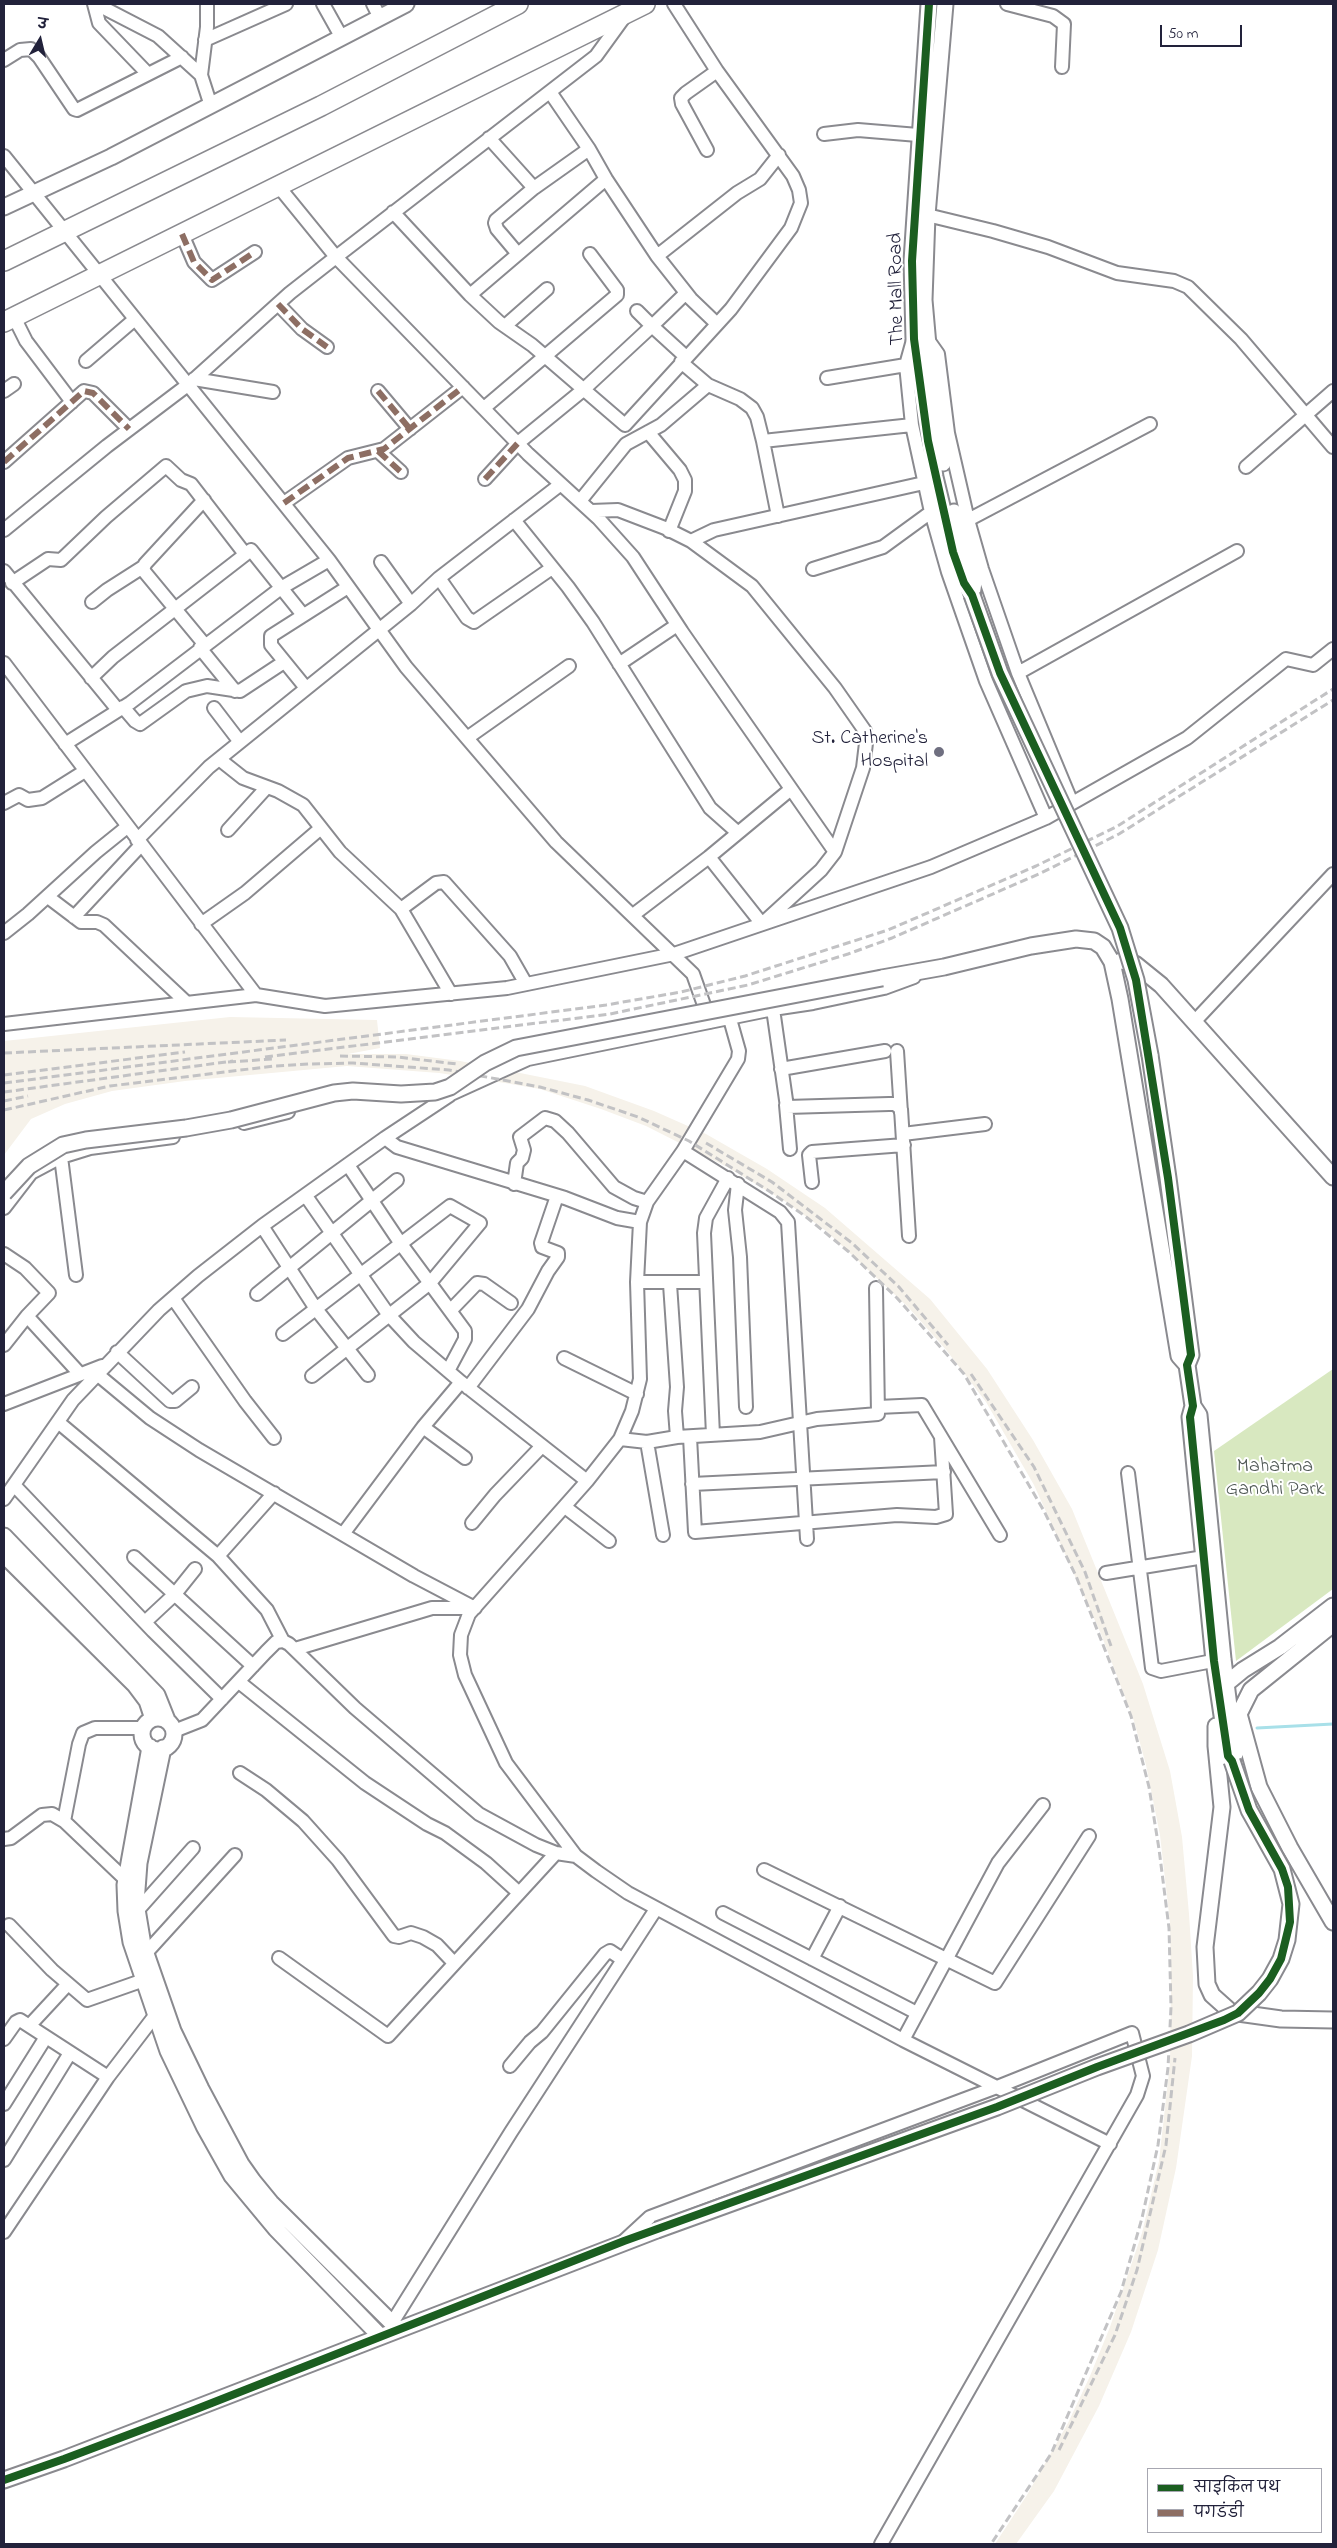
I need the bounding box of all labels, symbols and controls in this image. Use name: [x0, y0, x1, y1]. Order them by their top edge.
text: उ: [36, 14, 49, 36]
north arrow: [15, 15, 65, 65]
scale bar: [1162, 15, 1244, 47]
text: 50 m: [1168, 23, 1198, 45]
street label: The Mall Road: [885, 232, 911, 346]
place label: St. Catherine's Hospital: [812, 728, 928, 775]
marker: St. Catherine's Hospital: [932, 745, 946, 759]
park label: Mahatma Gandhi Park: [1226, 1456, 1324, 1503]
legend: [1147, 2468, 1322, 2533]
text: साइकिल पथ: [1194, 2477, 1280, 2499]
text: पगडंडी: [1194, 2502, 1244, 2524]

